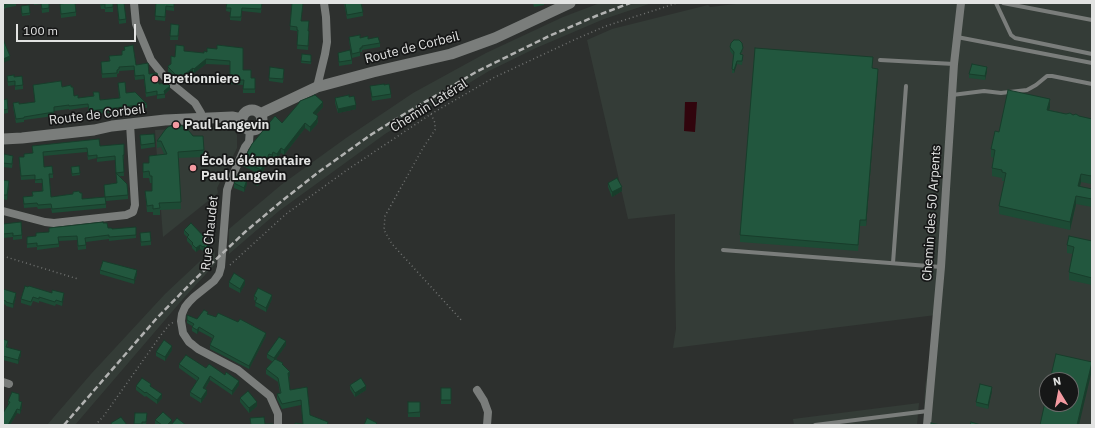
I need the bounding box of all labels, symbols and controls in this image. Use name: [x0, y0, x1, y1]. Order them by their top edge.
scale bar: [18, 16, 138, 42]
text: 100 m: [23, 23, 58, 38]
street label: Route de Corbeil: [363, 29, 461, 67]
place label: Bretionniere: [163, 71, 239, 87]
marker: Bretionniere: [150, 74, 160, 84]
street label: Chemin Latéral: [388, 76, 470, 136]
street label: Route de Corbeil: [48, 101, 146, 129]
place label: Paul Langevin: [184, 117, 269, 133]
marker: Paul Langevin: [171, 120, 181, 130]
street label: Chemin des 50 Arpents: [919, 144, 945, 282]
place label: École élémentaire Paul Langevin: [201, 153, 311, 184]
marker: École élémentaire Paul Langevin: [188, 163, 198, 173]
street label: Rue Chaudet: [198, 195, 222, 271]
north arrow: [1039, 372, 1079, 412]
text: N: [1052, 374, 1062, 389]

